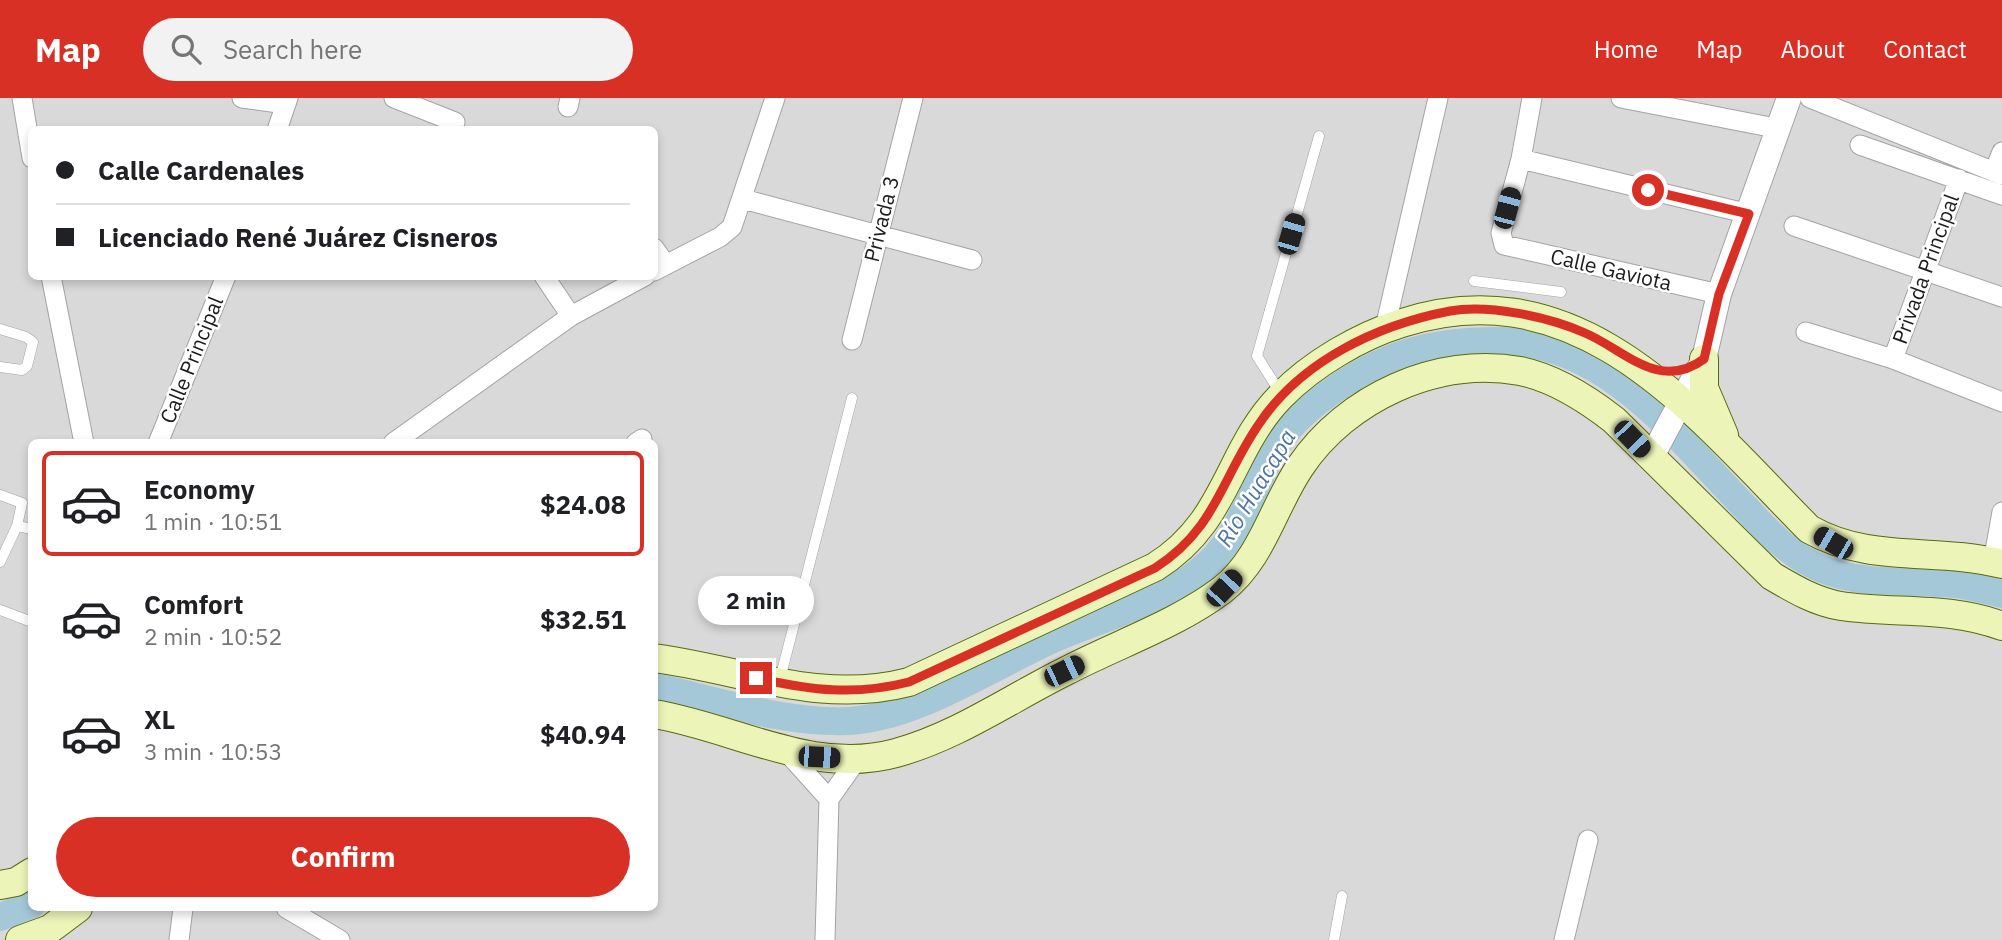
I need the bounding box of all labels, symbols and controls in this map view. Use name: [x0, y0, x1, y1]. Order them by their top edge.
search box: [143, 18, 633, 81]
text: Map: [35, 28, 101, 71]
icon: search: [167, 30, 205, 68]
text: Search here: [223, 32, 362, 66]
text: Home: [1594, 33, 1658, 65]
text: Map: [1696, 33, 1742, 65]
text: About: [1780, 33, 1845, 65]
text: Contact: [1883, 33, 1967, 65]
text: Calle Cardenales: [98, 153, 304, 187]
street label: Privada 3: [857, 173, 905, 265]
route start: [1632, 174, 1664, 206]
car: [1492, 185, 1523, 231]
street label: Privada Principal: [1885, 190, 1965, 347]
car: [1276, 211, 1307, 257]
text: Licenciado René Juárez Cisneros: [98, 220, 498, 254]
street label: Calle Gaviota: [1548, 241, 1675, 297]
street label: Calle Principal: [153, 292, 229, 427]
car: [1610, 417, 1655, 461]
water label: Río Huacapa: [1208, 423, 1302, 552]
icon: car: [60, 472, 123, 535]
text: Economy: [144, 472, 255, 506]
text: $24.08: [540, 487, 626, 521]
text: 1 min · 10:51: [144, 506, 282, 536]
car: [1810, 523, 1857, 563]
car: [1202, 565, 1247, 611]
callout: 2 min: [698, 576, 814, 626]
text: 2 min: [726, 585, 786, 615]
icon: car: [60, 587, 123, 650]
text: Comfort: [144, 587, 243, 621]
text: $32.51: [540, 602, 626, 636]
text: 2 min · 10:52: [144, 621, 282, 651]
car: [1041, 652, 1088, 690]
route end: [740, 662, 772, 694]
icon: car: [60, 702, 123, 765]
text: XL: [144, 702, 175, 736]
text: $40.94: [540, 717, 626, 751]
text: 3 min · 10:53: [144, 736, 282, 766]
car: [798, 745, 841, 769]
button: Confirm: [56, 817, 630, 897]

